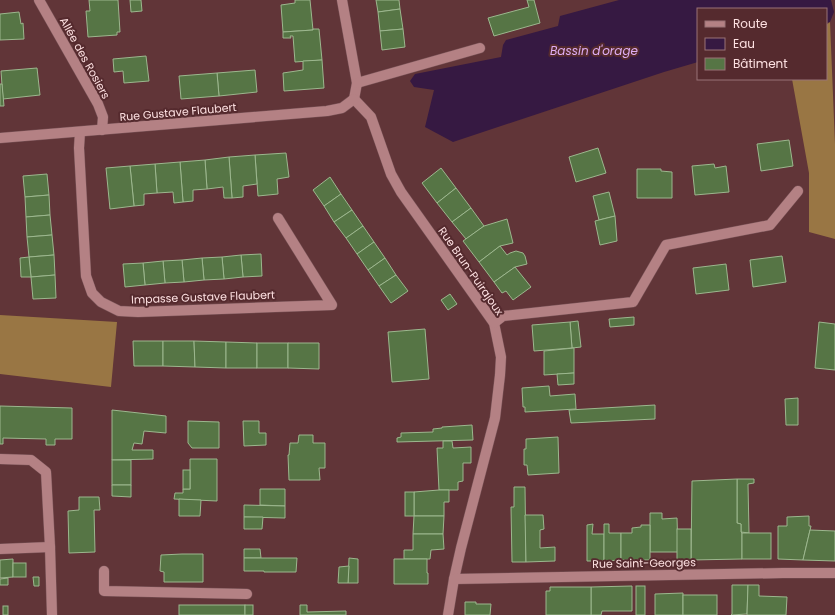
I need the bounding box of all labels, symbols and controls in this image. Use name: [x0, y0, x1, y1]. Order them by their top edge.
legend: [697, 8, 827, 80]
street label: Allée des Rosiers: [56, 14, 114, 102]
text: Route: [733, 15, 767, 32]
text: Eau: [733, 35, 755, 52]
water label: Bassin d'orage: [550, 42, 639, 59]
text: Bâtiment: [733, 55, 788, 72]
street label: Rue Gustave Flaubert: [119, 99, 237, 125]
street label: Rue Brun-Puirajoux: [435, 224, 508, 319]
street label: Impasse Gustave Flaubert: [131, 286, 275, 308]
street label: Rue Saint-Georges: [592, 554, 696, 572]

